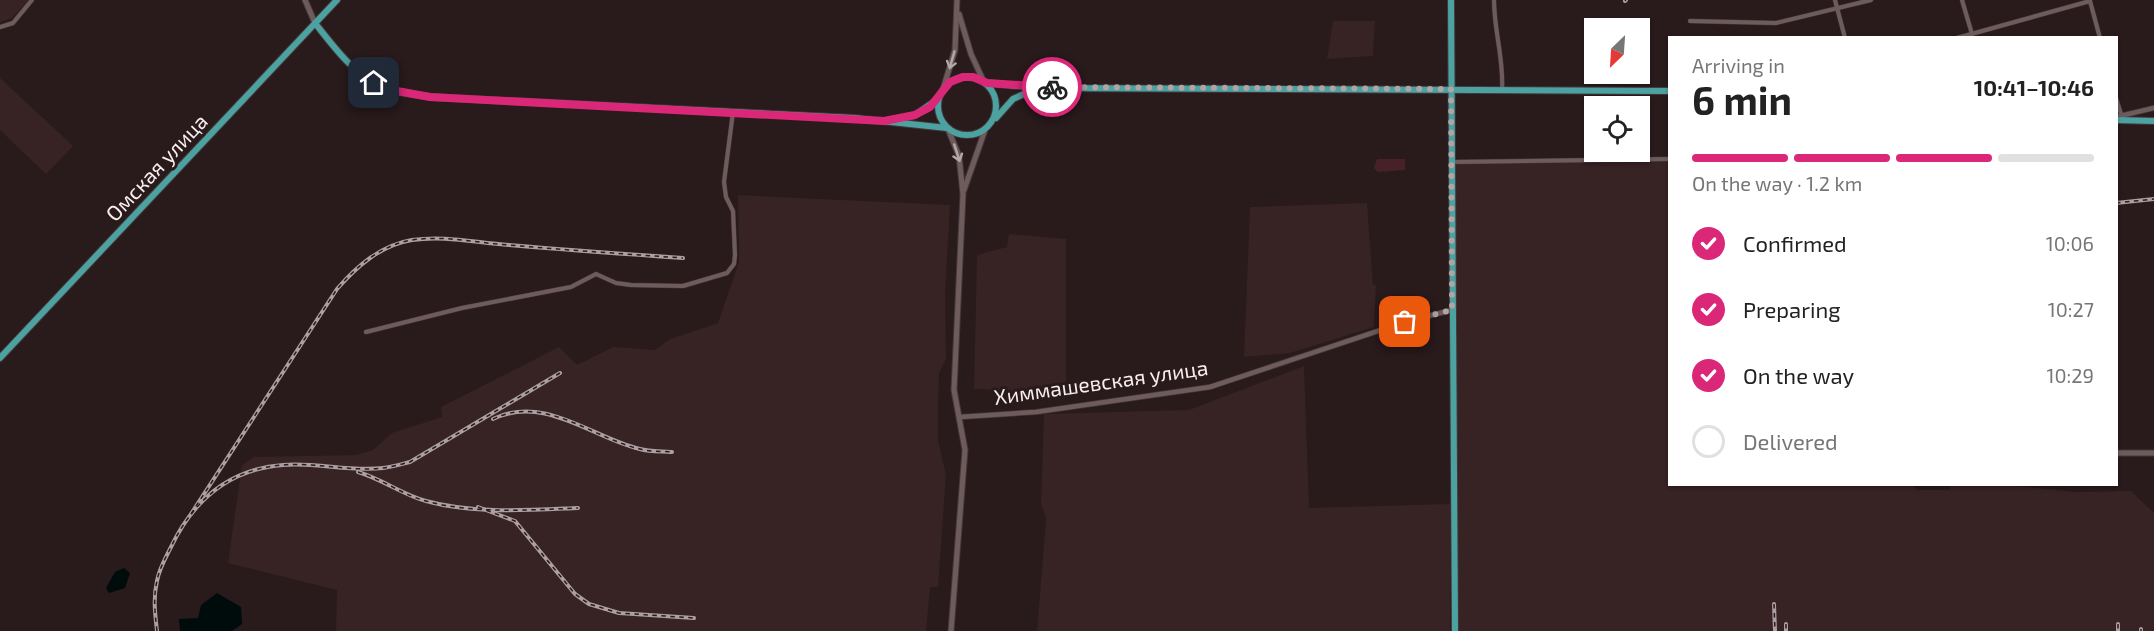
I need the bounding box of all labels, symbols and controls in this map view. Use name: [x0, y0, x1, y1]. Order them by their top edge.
north arrow: [1584, 18, 1650, 84]
map controls: [1584, 18, 1650, 162]
one-way arrow: [946, 50, 957, 69]
text: Arriving in: [1692, 53, 1785, 77]
pin: [348, 57, 399, 108]
courier: [1022, 57, 1082, 117]
icon: home: [357, 66, 390, 99]
icon: bike: [1036, 71, 1069, 104]
text: 10:41–10:46: [1974, 74, 2094, 100]
text: 6 min: [1692, 76, 1792, 123]
button: locate: [1584, 96, 1650, 162]
street label: Омская улица: [100, 108, 213, 226]
one-way arrow: [953, 144, 964, 162]
text: On the way · 1.2 km: [1692, 171, 1862, 195]
icon: check: [1692, 227, 1725, 260]
text: Confirmed: [1743, 230, 1847, 256]
text: 10:06: [2046, 231, 2094, 255]
icon: check: [1692, 293, 1725, 326]
pin: [1379, 296, 1430, 347]
text: Preparing: [1743, 296, 1841, 322]
text: 10:27: [2048, 297, 2094, 321]
icon: bag: [1388, 305, 1421, 338]
street label: Химмашевская улица: [992, 354, 1210, 410]
icon: check: [1692, 359, 1725, 392]
text: On the way: [1743, 362, 1854, 388]
text: 10:29: [2047, 363, 2094, 387]
text: Delivered: [1743, 428, 1838, 454]

